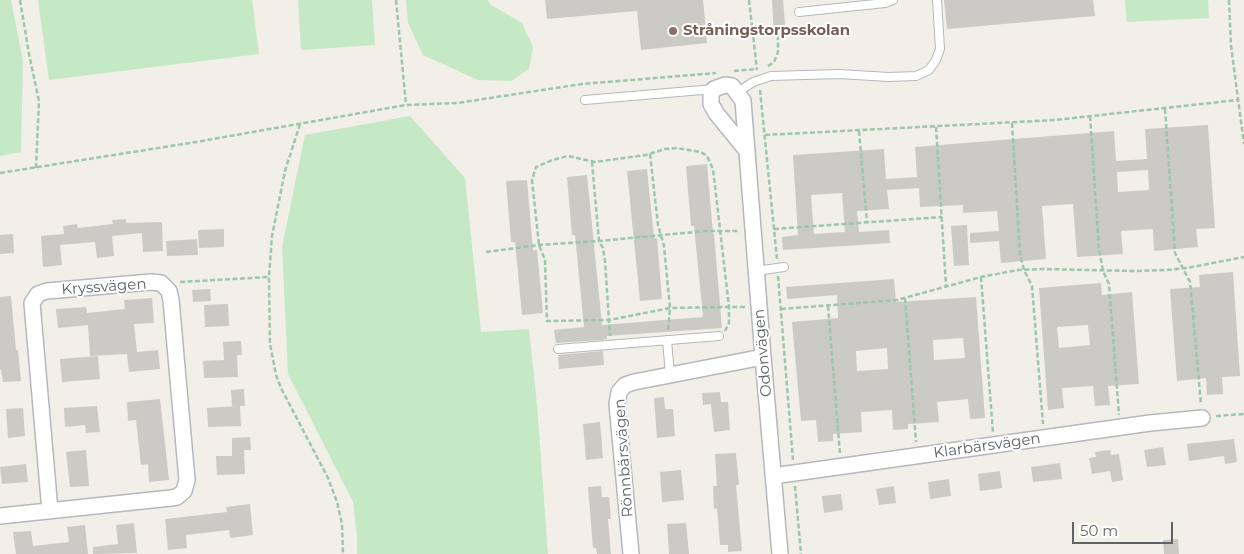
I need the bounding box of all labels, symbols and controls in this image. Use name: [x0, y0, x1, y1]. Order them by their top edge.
place label: Stråningstorpsskolan: [683, 22, 850, 40]
marker: Stråningstorpsskolan: [667, 25, 679, 37]
street label: Kryssvägen: [61, 275, 147, 299]
street label: Odonvägen: [750, 308, 776, 398]
street label: Rönnbärsvägen: [611, 398, 637, 518]
street label: Klarbärsvägen: [932, 430, 1042, 462]
scale bar: [1074, 512, 1175, 544]
text: 50 m: [1080, 521, 1118, 540]

